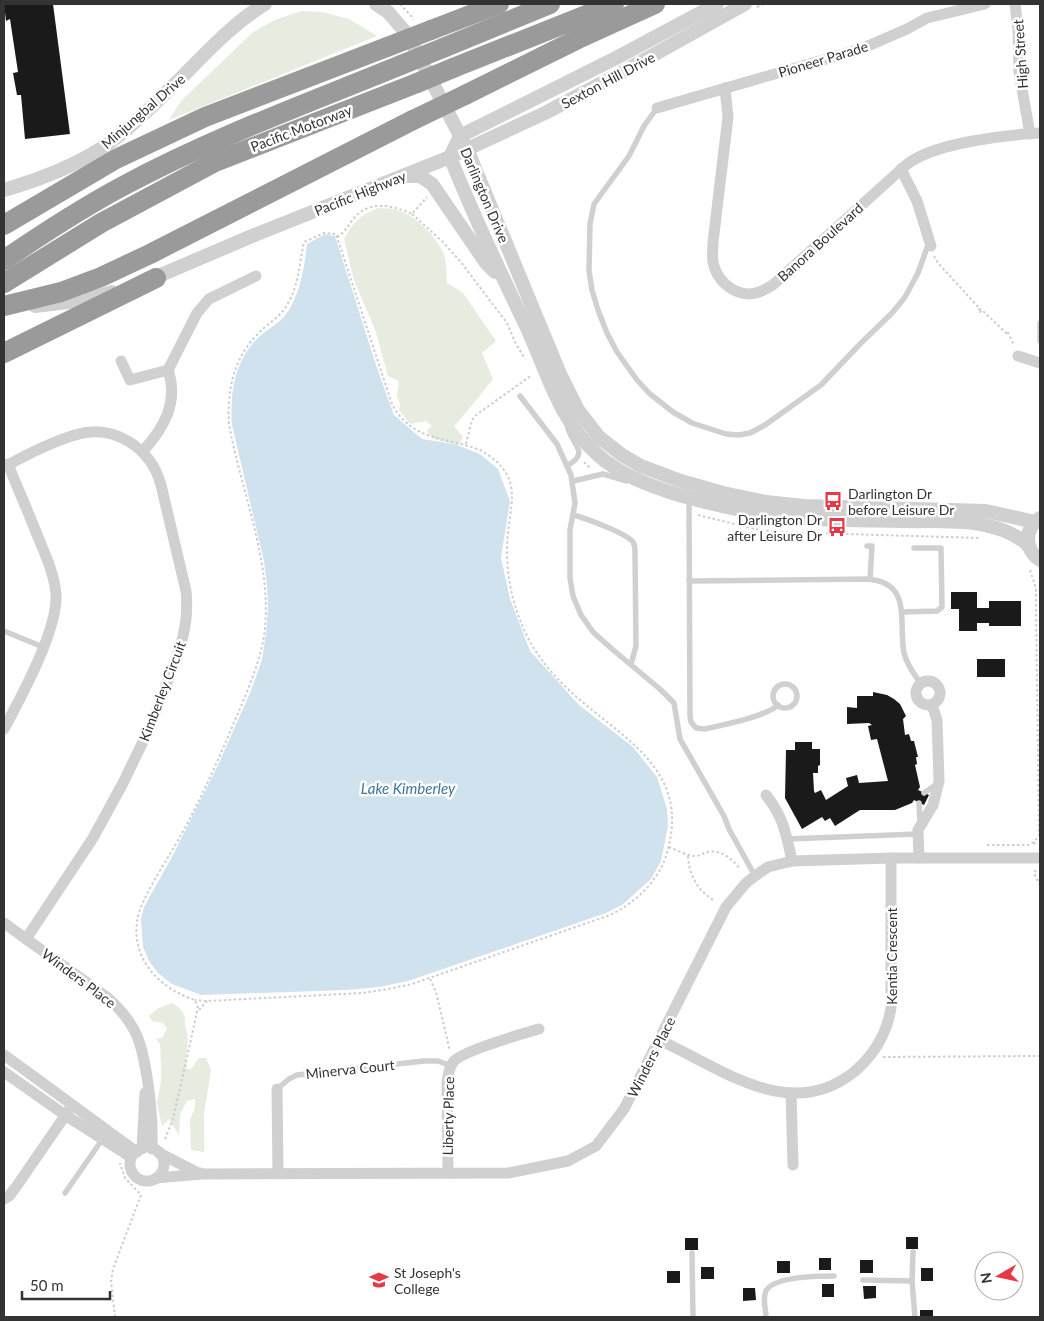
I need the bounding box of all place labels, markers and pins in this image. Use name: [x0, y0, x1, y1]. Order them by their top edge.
place label: Darlington Dr before Leisure Dr: [848, 485, 954, 518]
bus stop icon: Darlington Dr before Leisure Dr: [822, 490, 844, 512]
place label: Darlington Dr after Leisure Dr: [727, 511, 822, 544]
bus stop icon: Darlington Dr after Leisure Dr: [826, 516, 848, 538]
place label: St Joseph's College: [394, 1264, 461, 1297]
school or university icon: St Joseph's College: [368, 1269, 390, 1291]

